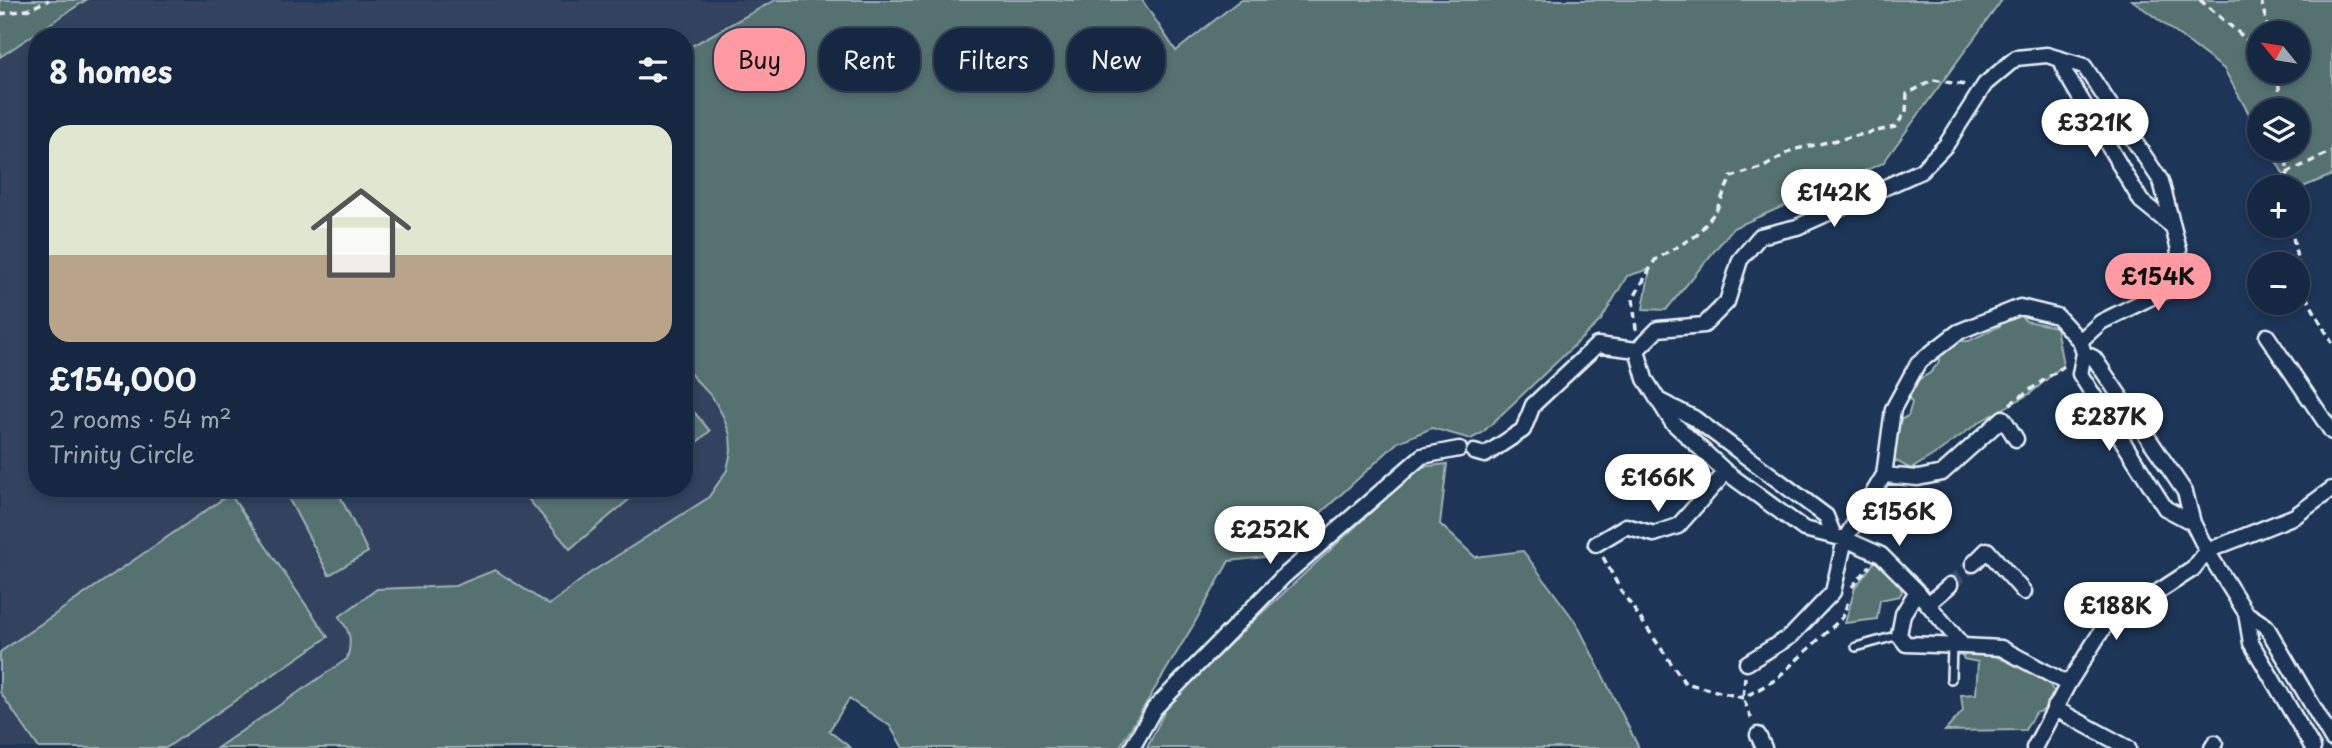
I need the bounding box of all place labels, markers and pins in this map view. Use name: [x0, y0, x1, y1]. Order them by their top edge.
pin: £321K: [2046, 100, 2144, 159]
pin: £142K: [1785, 170, 1883, 229]
pin: £154K: [2109, 254, 2207, 313]
pin: £287K: [2060, 393, 2158, 453]
pin: £166K: [1609, 454, 1707, 514]
pin: £156K: [1850, 489, 1948, 548]
pin: £252K: [1221, 506, 1319, 566]
pin: £188K: [2067, 582, 2165, 642]

